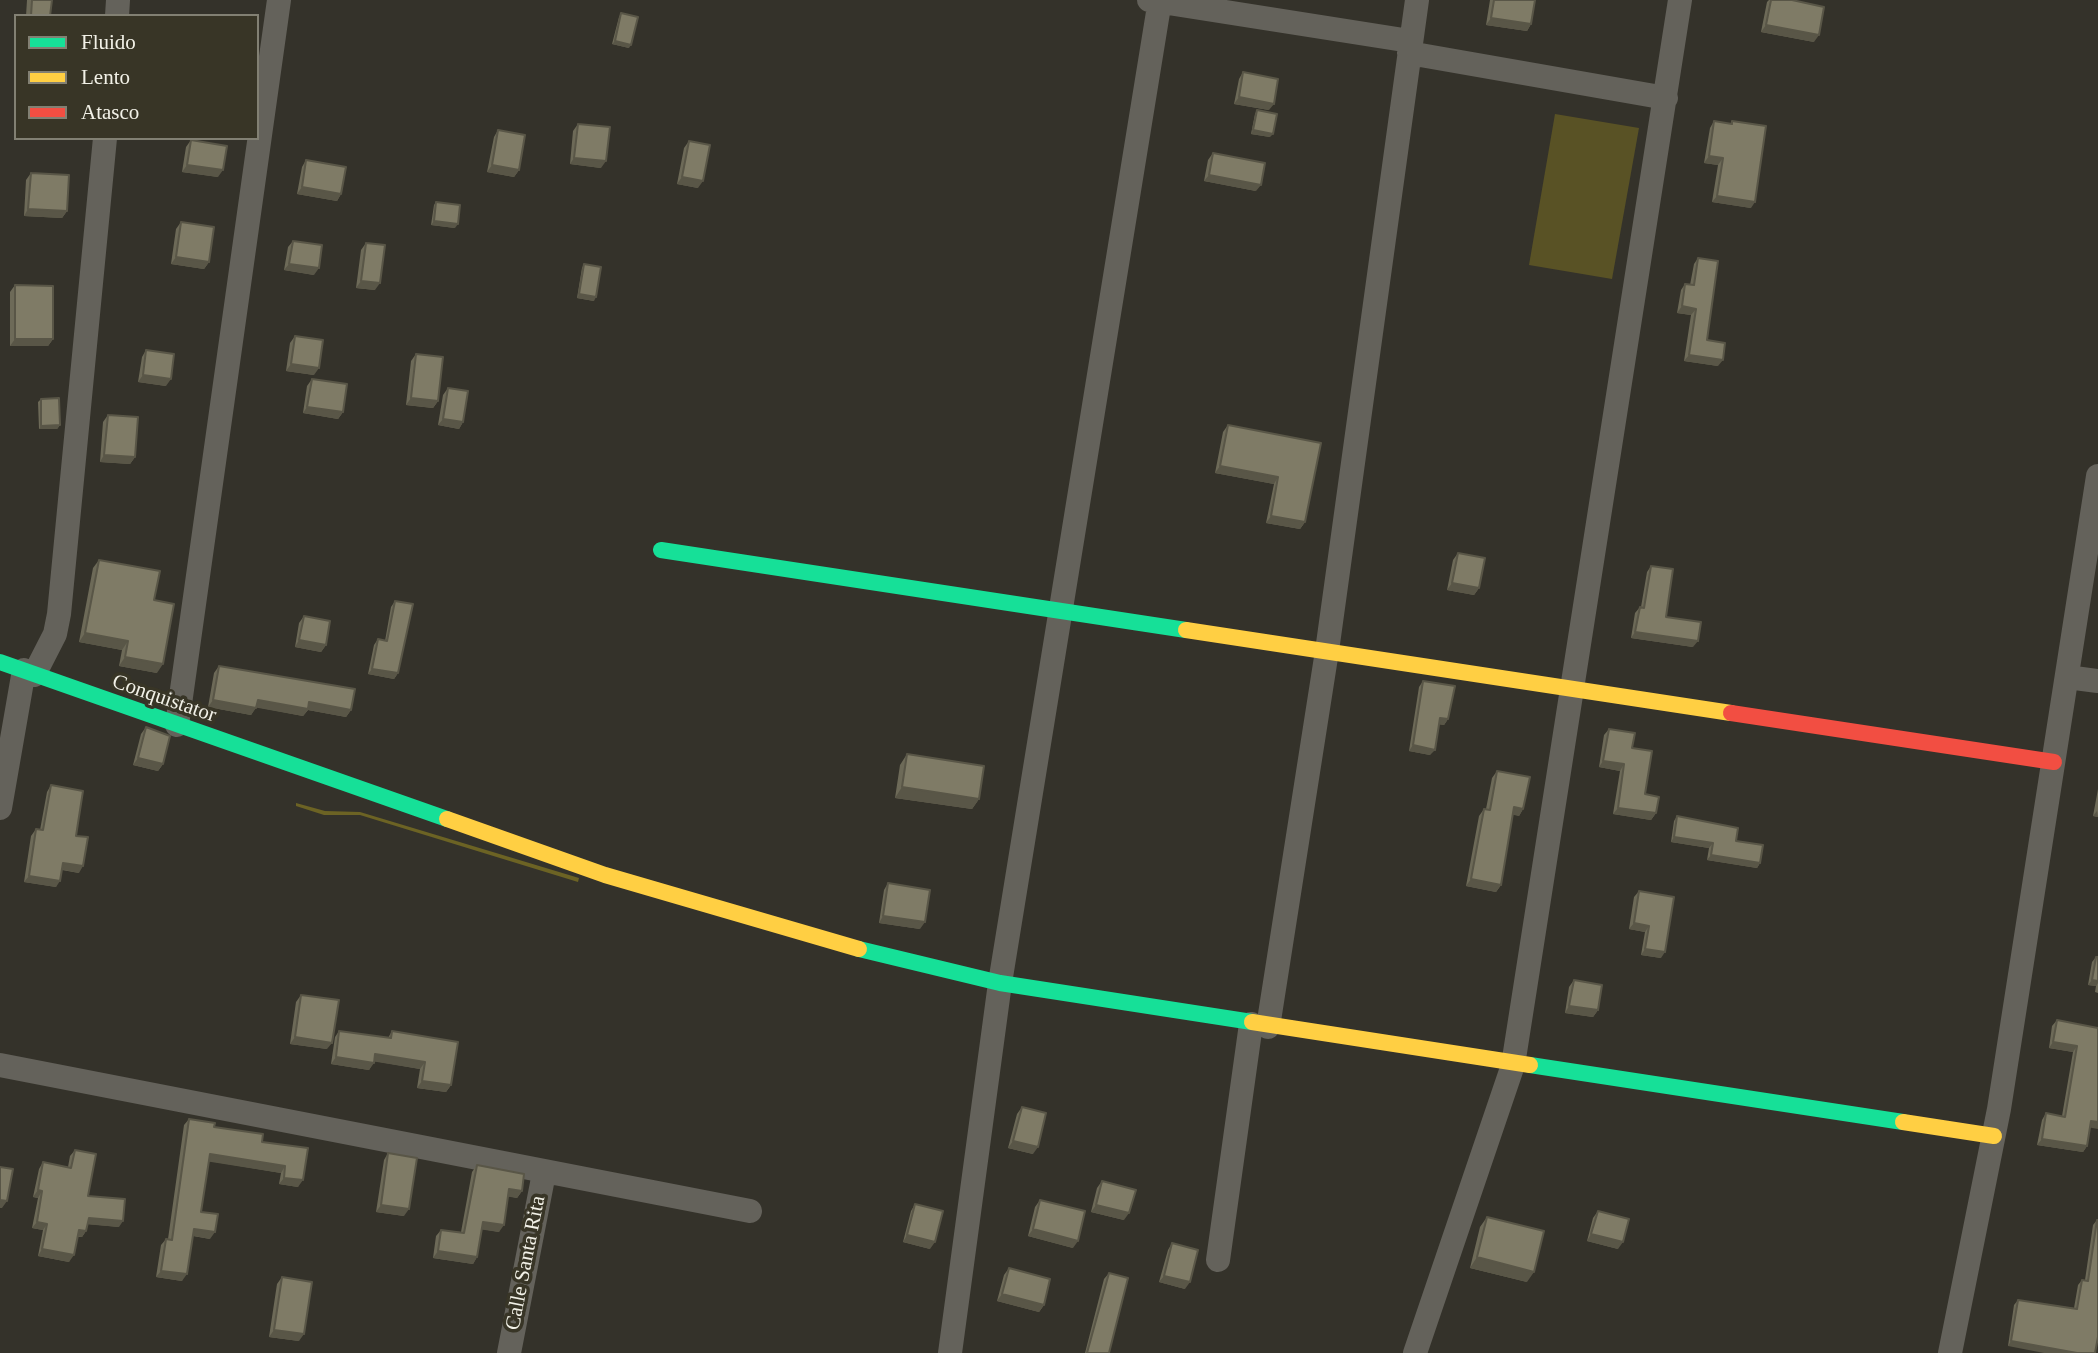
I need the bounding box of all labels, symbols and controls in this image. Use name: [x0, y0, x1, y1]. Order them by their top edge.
legend: [14, 14, 259, 140]
text: Fluido: [81, 30, 136, 54]
text: Lento: [81, 65, 130, 89]
text: Atasco: [81, 100, 139, 124]
street label: Conquistator: [109, 669, 219, 729]
street label: Calle Santa Rita: [501, 1194, 551, 1332]

